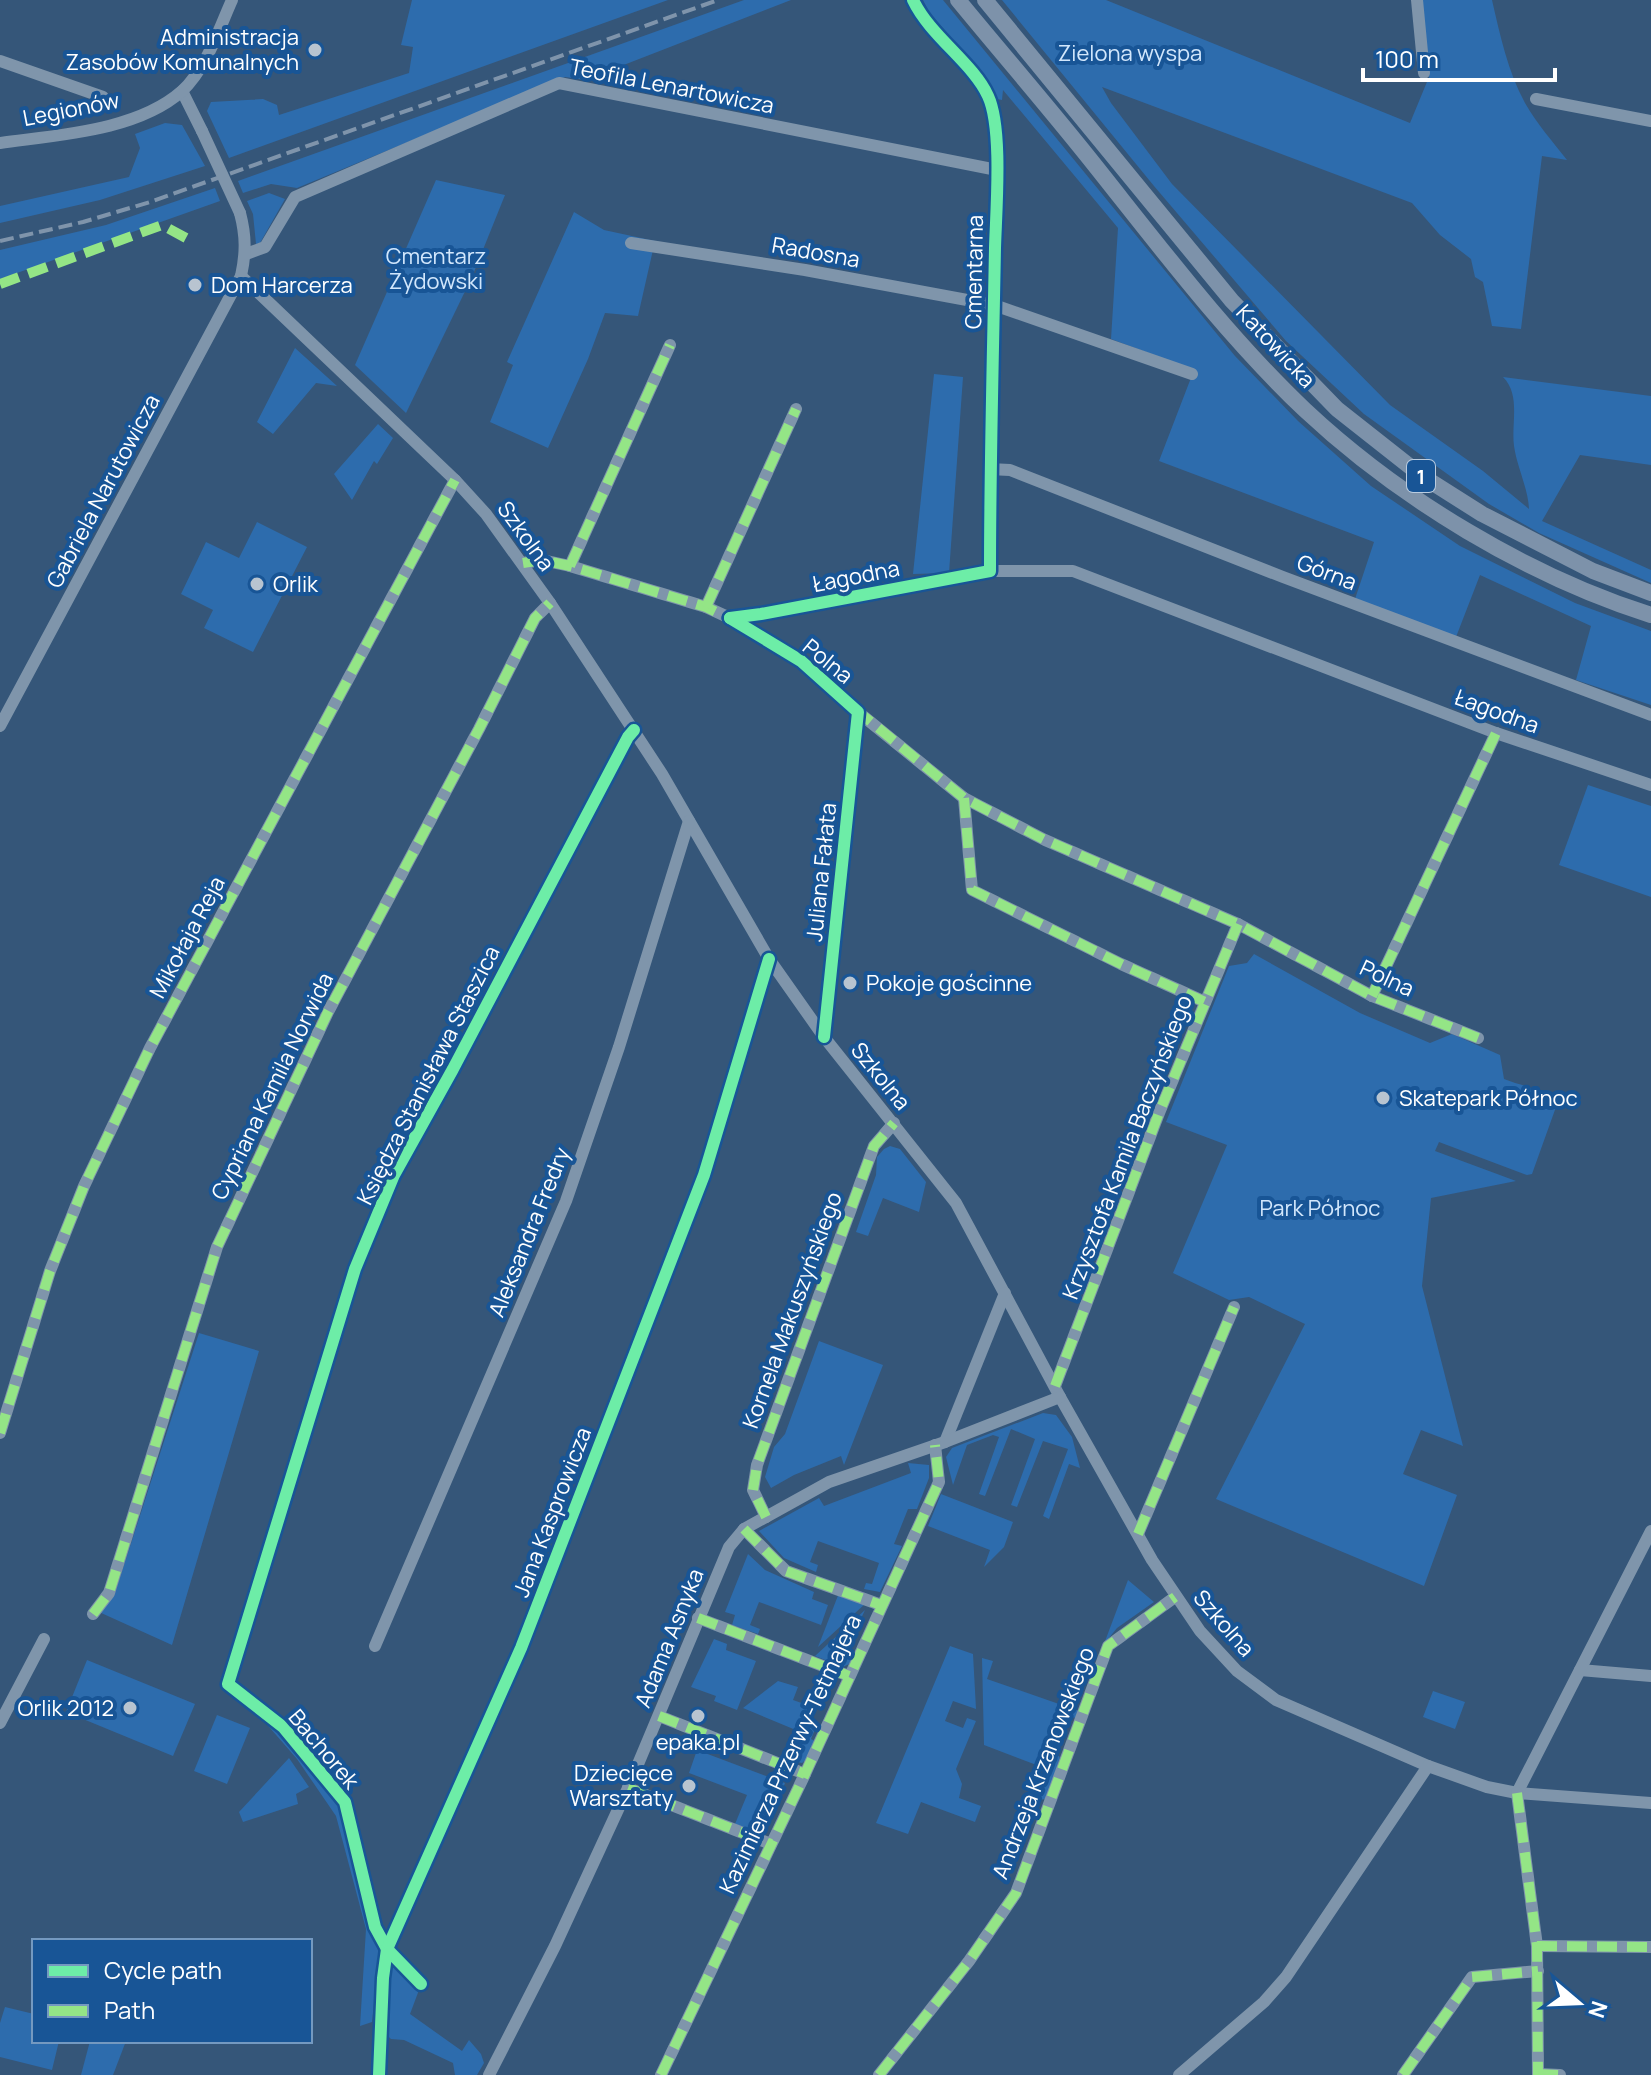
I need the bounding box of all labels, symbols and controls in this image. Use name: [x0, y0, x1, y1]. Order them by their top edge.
place label: Administracja Zasobów Komunalnych: [65, 22, 299, 77]
scale bar: [1363, 32, 1555, 82]
park label: Zielona wyspa: [1058, 38, 1202, 68]
marker: Administracja Zasobów Komunalnych: [306, 41, 324, 59]
text: 100 m: [1375, 42, 1439, 75]
street label: Teofila Lenartowicza: [567, 51, 777, 121]
street label: Legionów: [20, 85, 122, 133]
street label: Cmentarna: [958, 215, 990, 329]
street label: Radosna: [770, 230, 862, 274]
park label: Cmentarz Żydowski: [386, 241, 486, 296]
place label: Dom Harcerza: [211, 270, 353, 300]
marker: Dom Harcerza: [186, 276, 204, 294]
street label: Katowicka: [1230, 298, 1322, 394]
street label: Gabriela Narutowicza: [39, 389, 167, 593]
road number: 1: [1407, 460, 1435, 492]
street label: Szkolna: [491, 495, 561, 577]
street label: Górna: [1293, 547, 1361, 597]
street label: Łagodna: [810, 553, 902, 599]
place label: Orlik: [273, 569, 319, 599]
marker: Orlik: [248, 575, 266, 593]
street label: Polna: [797, 632, 859, 690]
street label: Łagodna: [1451, 682, 1543, 740]
street label: Juliana Fałata: [799, 801, 843, 943]
street label: Mikołaja Reja: [142, 871, 232, 1003]
street label: Księdza Stanisława Staszica: [350, 940, 506, 1210]
street label: Polna: [1355, 952, 1419, 1004]
street label: Cypriana Kamila Norwida: [204, 967, 340, 1205]
place label: Pokoje gościnne: [866, 968, 1032, 998]
marker: Pokoje gościnne: [841, 974, 859, 992]
street label: Krzysztofa Kamila Baczyńskiego: [1055, 991, 1199, 1303]
street label: Szkolna: [844, 1036, 918, 1116]
place label: Skatepark Północ: [1399, 1083, 1578, 1113]
marker: Skatepark Północ: [1374, 1089, 1392, 1107]
street label: Aleksandra Fredry: [481, 1142, 577, 1321]
street label: Kornela Makuszyńskiego: [735, 1188, 849, 1432]
park label: Park Północ: [1260, 1193, 1380, 1223]
street label: Jana Kasprowicza: [506, 1423, 598, 1601]
street label: Adama Asnyka: [627, 1564, 711, 1712]
street label: Szkolna: [1187, 1583, 1261, 1663]
street label: Kazimierza Przerwy-Tetmajera: [712, 1609, 868, 1899]
street label: Andrzeja Krzanowskiego: [985, 1643, 1101, 1883]
place label: Orlik 2012: [17, 1693, 114, 1723]
marker: Orlik 2012: [121, 1699, 139, 1717]
street label: Bachorek: [282, 1703, 367, 1796]
marker: epaka.pl: [689, 1707, 707, 1725]
place label: epaka.pl: [656, 1727, 740, 1757]
place label: Dziecięce Warsztaty: [569, 1758, 673, 1813]
marker: Dziecięce Warsztaty: [680, 1777, 698, 1795]
legend: [32, 1939, 312, 2043]
text: Cycle path: [104, 1953, 222, 1986]
north arrow: [1539, 1963, 1619, 2043]
text: Path: [104, 1993, 155, 2026]
text: N: [1581, 1997, 1615, 2022]

